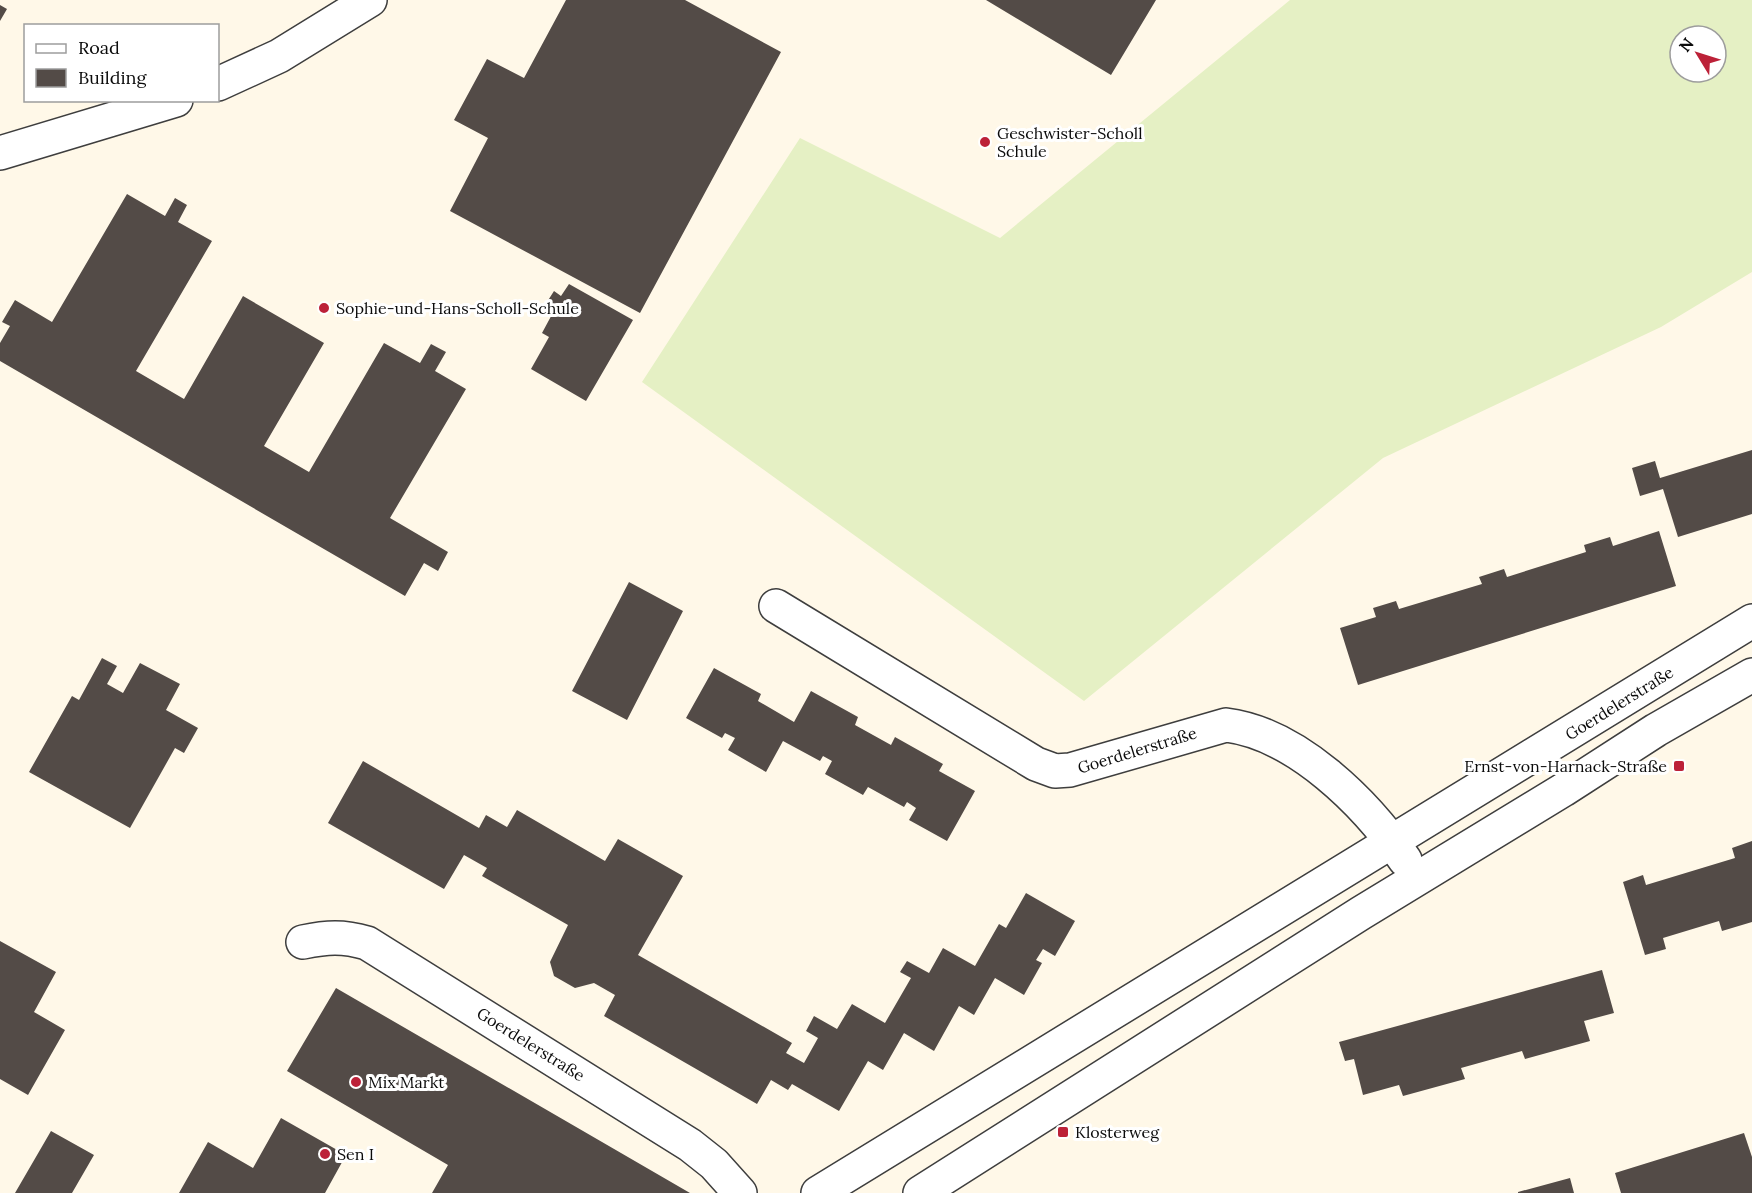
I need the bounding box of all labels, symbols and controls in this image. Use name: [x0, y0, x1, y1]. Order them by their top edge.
legend: [24, 24, 219, 102]
north arrow: [1668, 24, 1728, 84]
text: N: [1674, 34, 1698, 56]
text: Road: [78, 36, 120, 59]
text: Building: [78, 66, 148, 89]
place label: Geschwister-Scholl Schule: [997, 123, 1143, 161]
marker: Geschwister-Scholl Schule: [978, 135, 992, 149]
place label: Sophie-und-Hans-Scholl-Schule: [336, 298, 579, 318]
marker: Sophie-und-Hans-Scholl-Schule: [317, 301, 331, 315]
street label: Goerdelerstraße: [1561, 662, 1677, 744]
street label: Goerdelerstraße: [1075, 722, 1199, 778]
place label: Ernst-von-Harnack-Straße: [1464, 756, 1667, 776]
marker: Ernst-von-Harnack-Straße: [1672, 759, 1686, 773]
street label: Goerdelerstraße: [473, 1003, 589, 1085]
place label: Mix Markt: [368, 1072, 445, 1092]
marker: Mix Markt: [349, 1075, 363, 1089]
place label: Klosterweg: [1075, 1122, 1160, 1142]
marker: Klosterweg: [1056, 1125, 1070, 1139]
place label: Sen I: [337, 1144, 374, 1164]
marker: Sen I: [318, 1147, 332, 1161]

